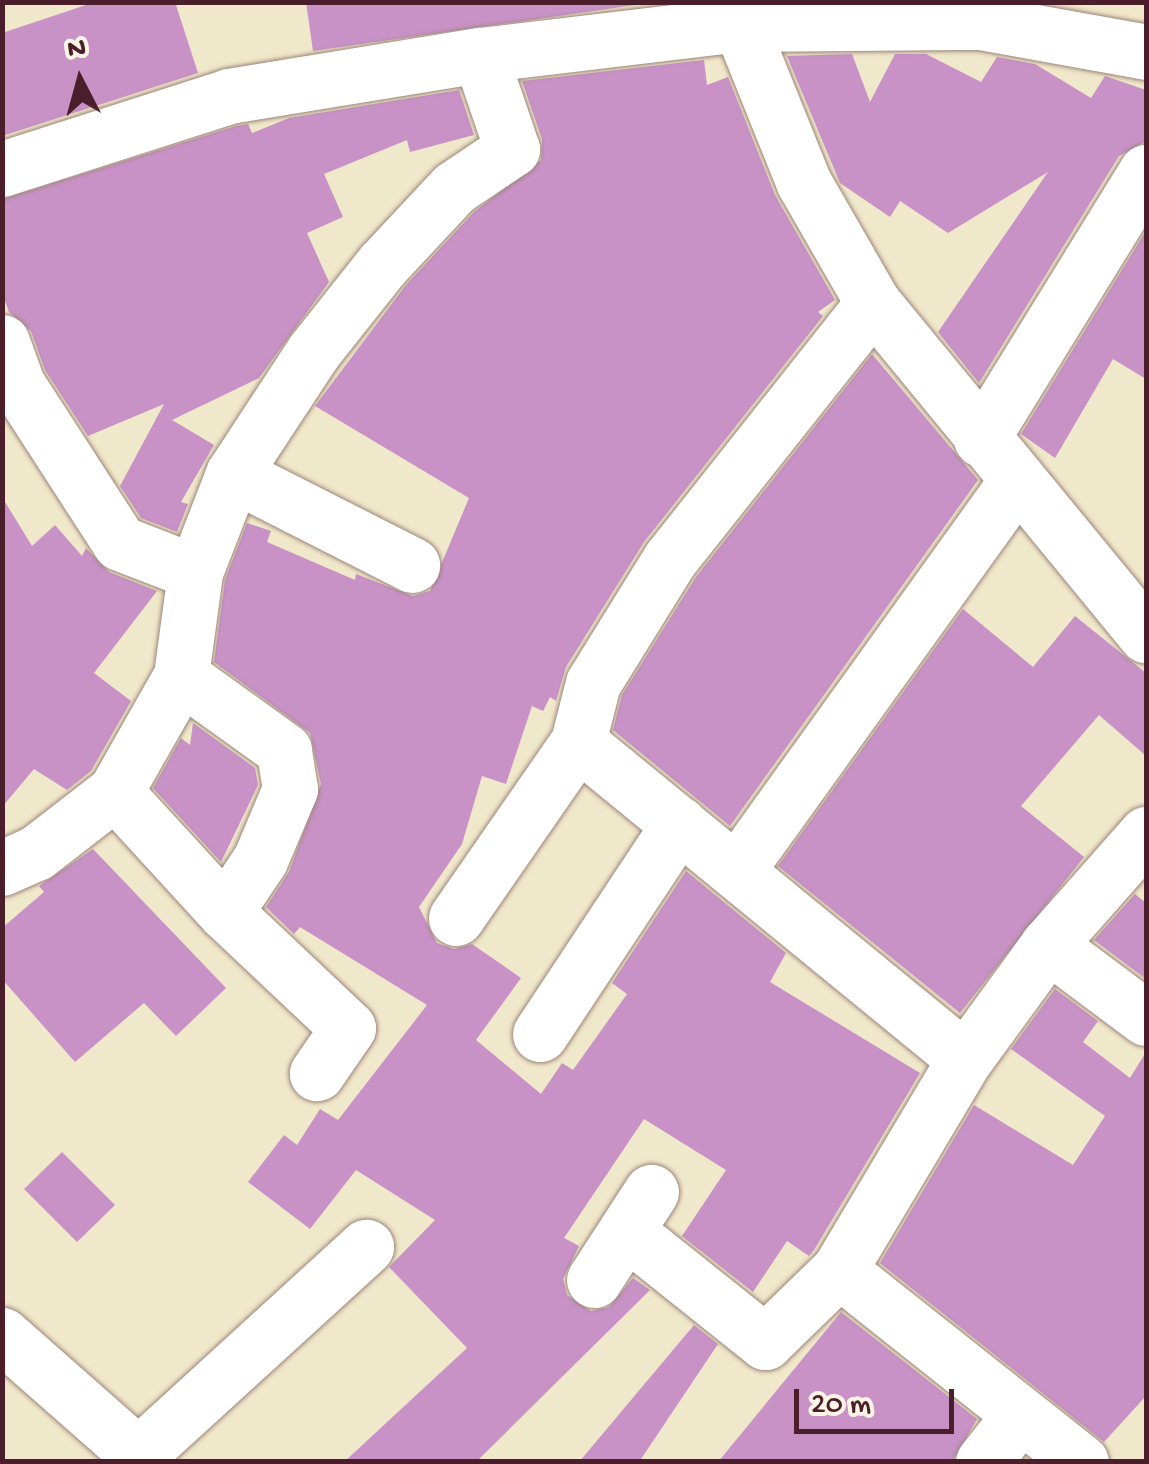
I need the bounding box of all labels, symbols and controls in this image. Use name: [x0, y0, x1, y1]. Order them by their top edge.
north arrow: [30, 30, 130, 130]
text: N: [66, 32, 88, 67]
scale bar: [799, 1369, 959, 1431]
text: 20 m: [811, 1389, 871, 1424]

